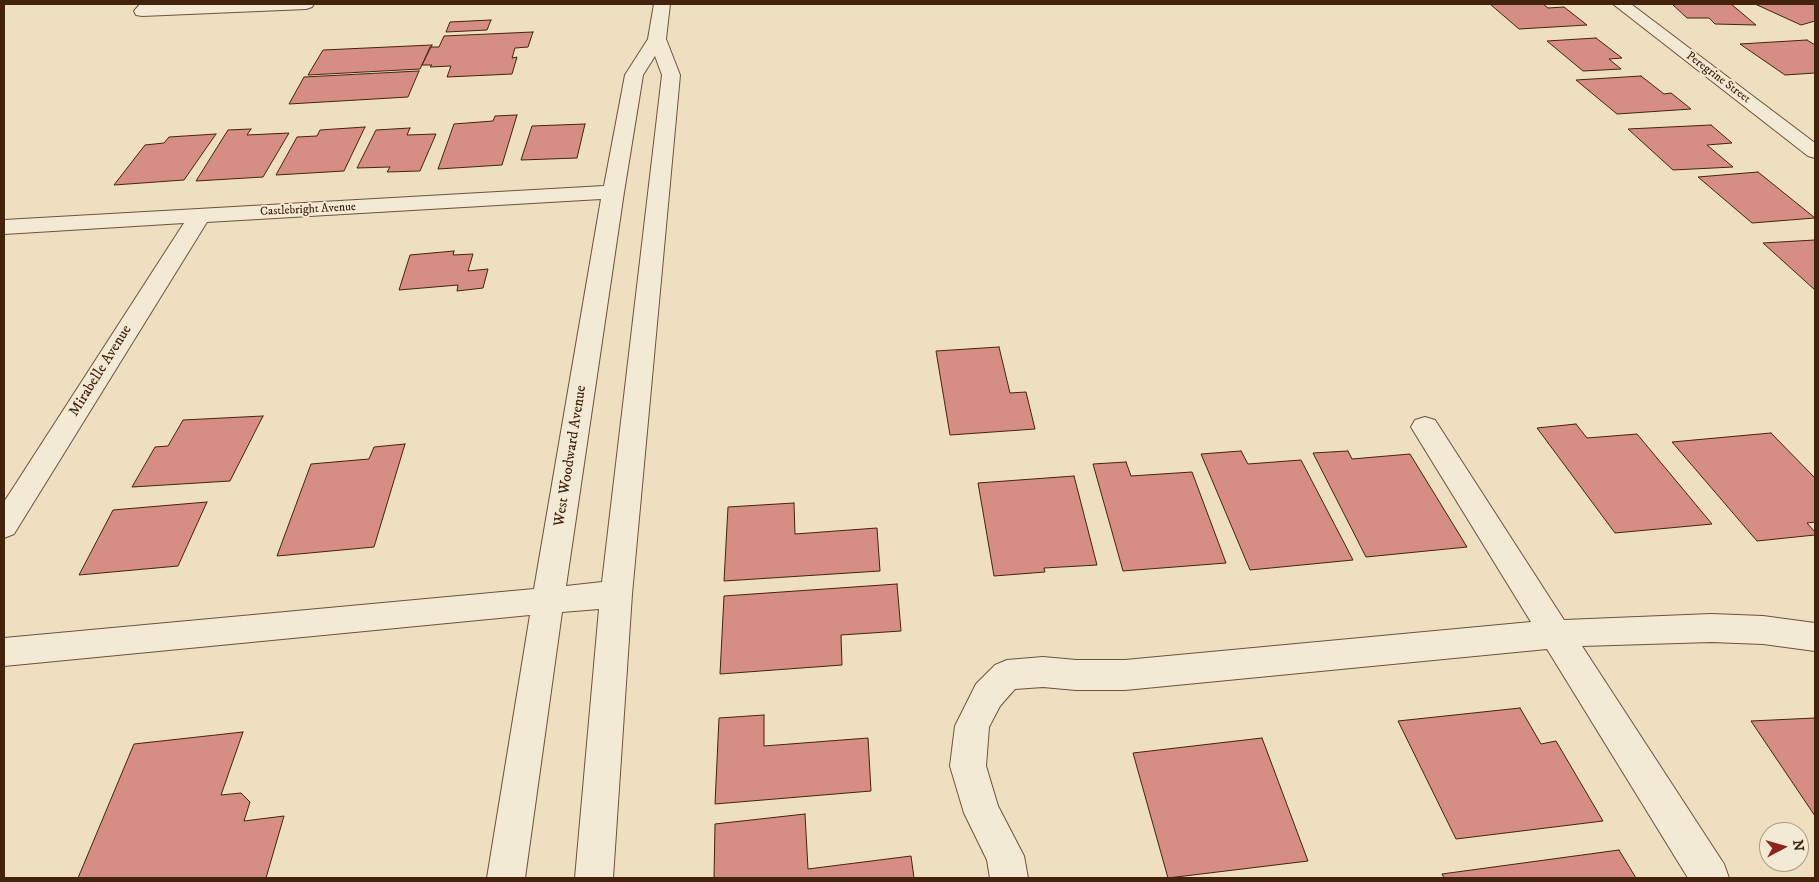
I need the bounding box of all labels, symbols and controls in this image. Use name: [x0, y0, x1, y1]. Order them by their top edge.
street label: Peregrine Street: [1683, 49, 1753, 107]
street label: Castlebright Avenue: [260, 200, 356, 220]
street label: Mirabelle Avenue: [66, 322, 136, 420]
street label: West Woodward Avenue: [551, 384, 591, 528]
north arrow: [1759, 822, 1809, 872]
text: N: [1788, 839, 1807, 852]

